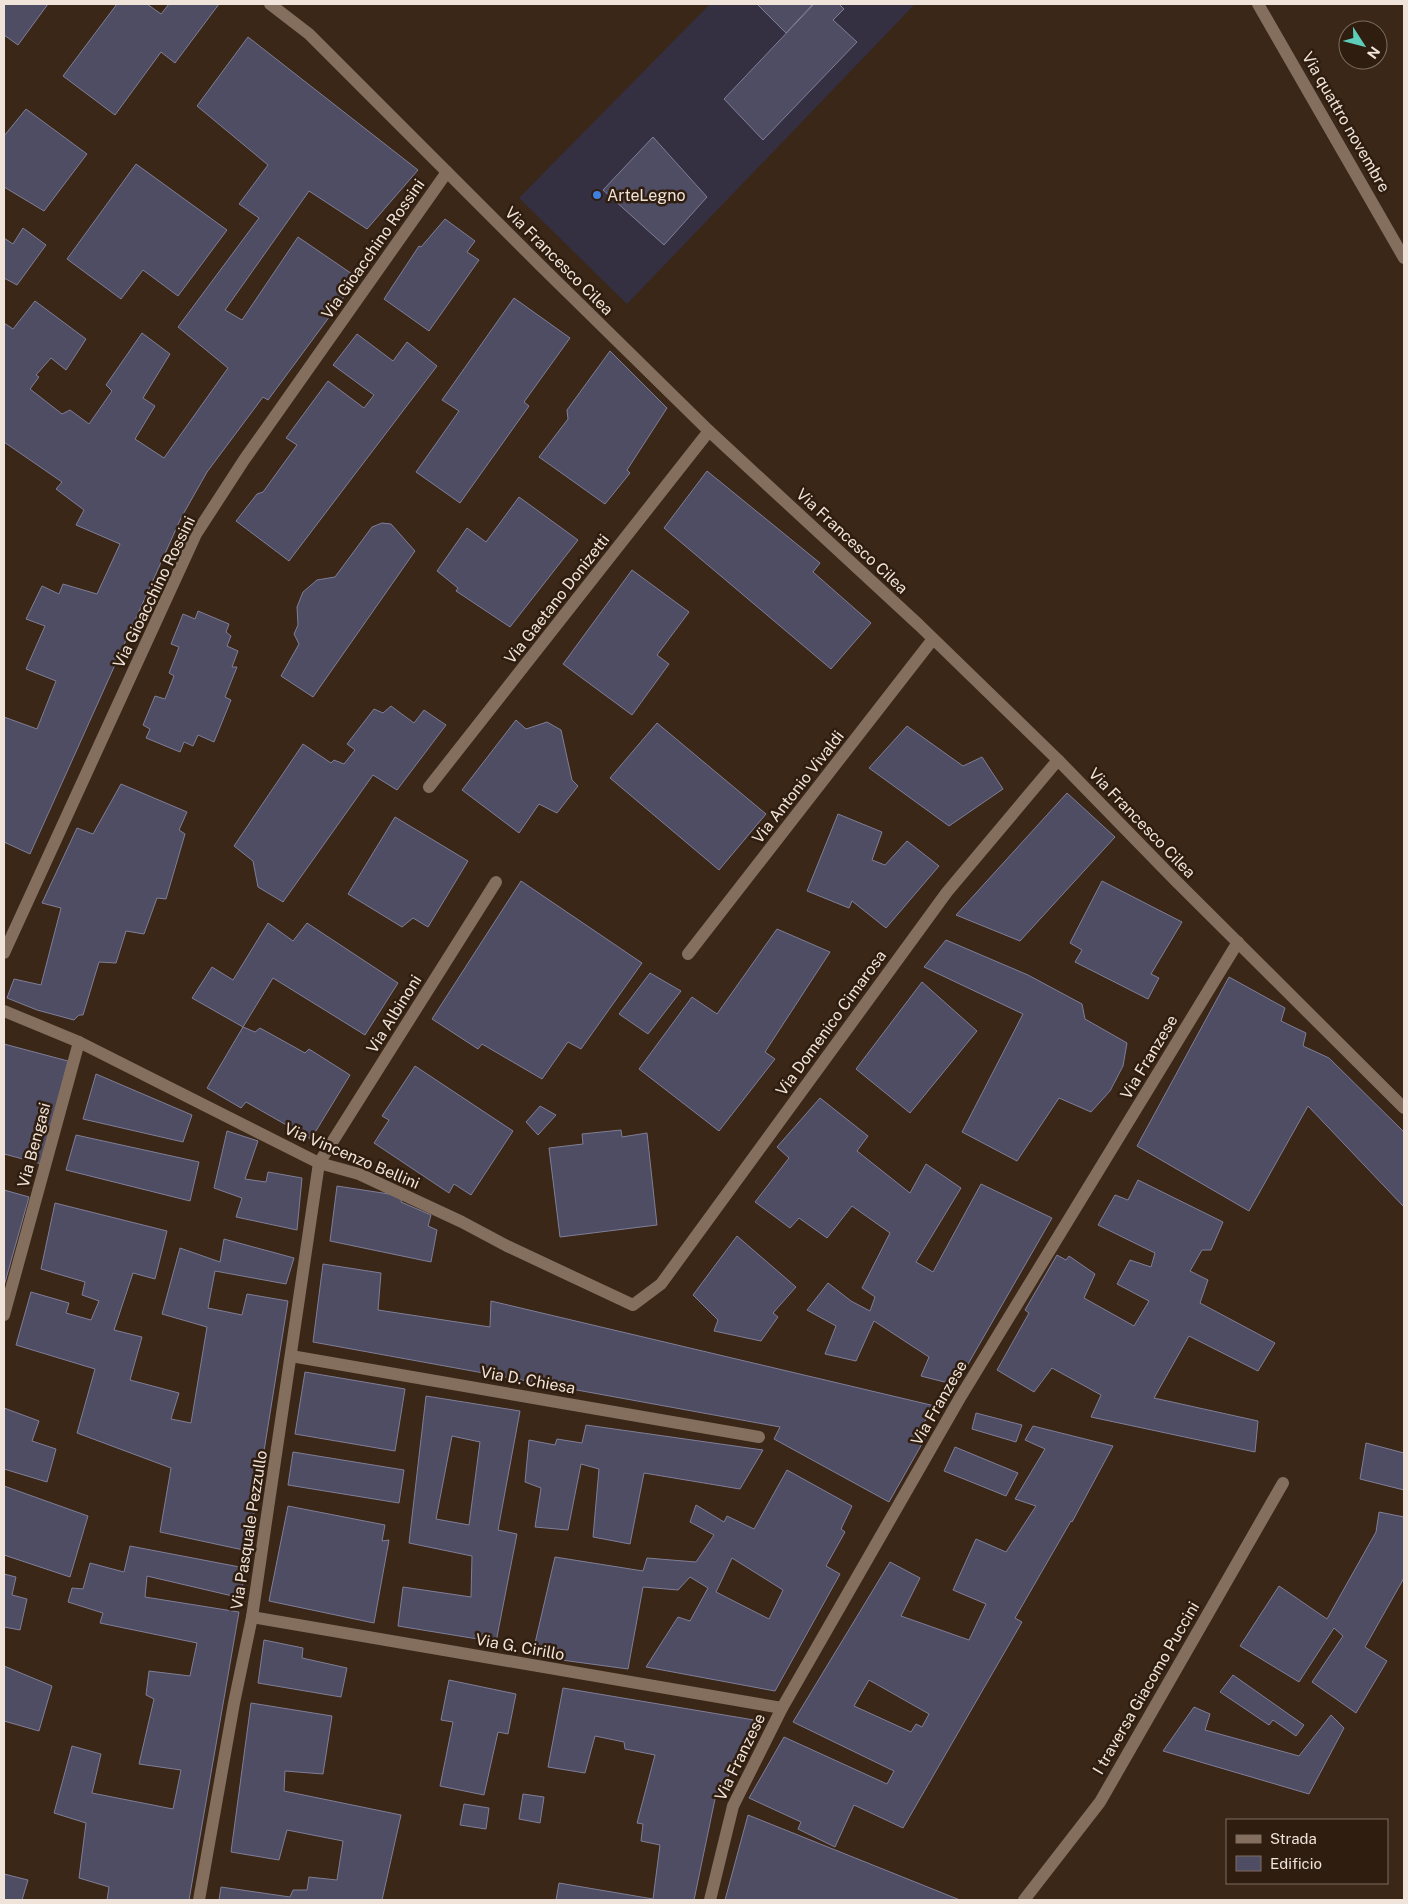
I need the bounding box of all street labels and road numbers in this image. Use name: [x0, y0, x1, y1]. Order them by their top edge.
street label: Via quattro novembre: [1298, 48, 1394, 196]
street label: Via Gioacchino Rossini: [317, 175, 429, 323]
street label: Via Francesco Cilea: [501, 203, 617, 319]
street label: Via Francesco Cilea: [792, 484, 912, 598]
street label: Via Gioacchino Rossini: [109, 513, 199, 671]
street label: Via Gaetano Donizetti: [501, 530, 613, 668]
street label: Via Antonio Vivaldi: [748, 727, 848, 847]
street label: Via Francesco Cilea: [1085, 764, 1199, 882]
street label: Via Domenico Cimarosa: [772, 947, 890, 1099]
street label: Via Albinoni: [362, 971, 426, 1057]
street label: Via Franzese: [1116, 1011, 1182, 1103]
street label: Via Bengasi: [14, 1100, 54, 1190]
street label: Via Vincenzo Bellini: [282, 1119, 422, 1193]
street label: Via Franzese: [907, 1357, 971, 1449]
street label: Via D. Chiesa: [479, 1362, 577, 1398]
street label: Via Pasquale Pezzullo: [227, 1449, 271, 1611]
street label: I traversa Giacomo Puccini: [1089, 1598, 1203, 1778]
street label: Via G. Cirillo: [474, 1630, 566, 1664]
street label: Via Franzese: [711, 1710, 769, 1804]

